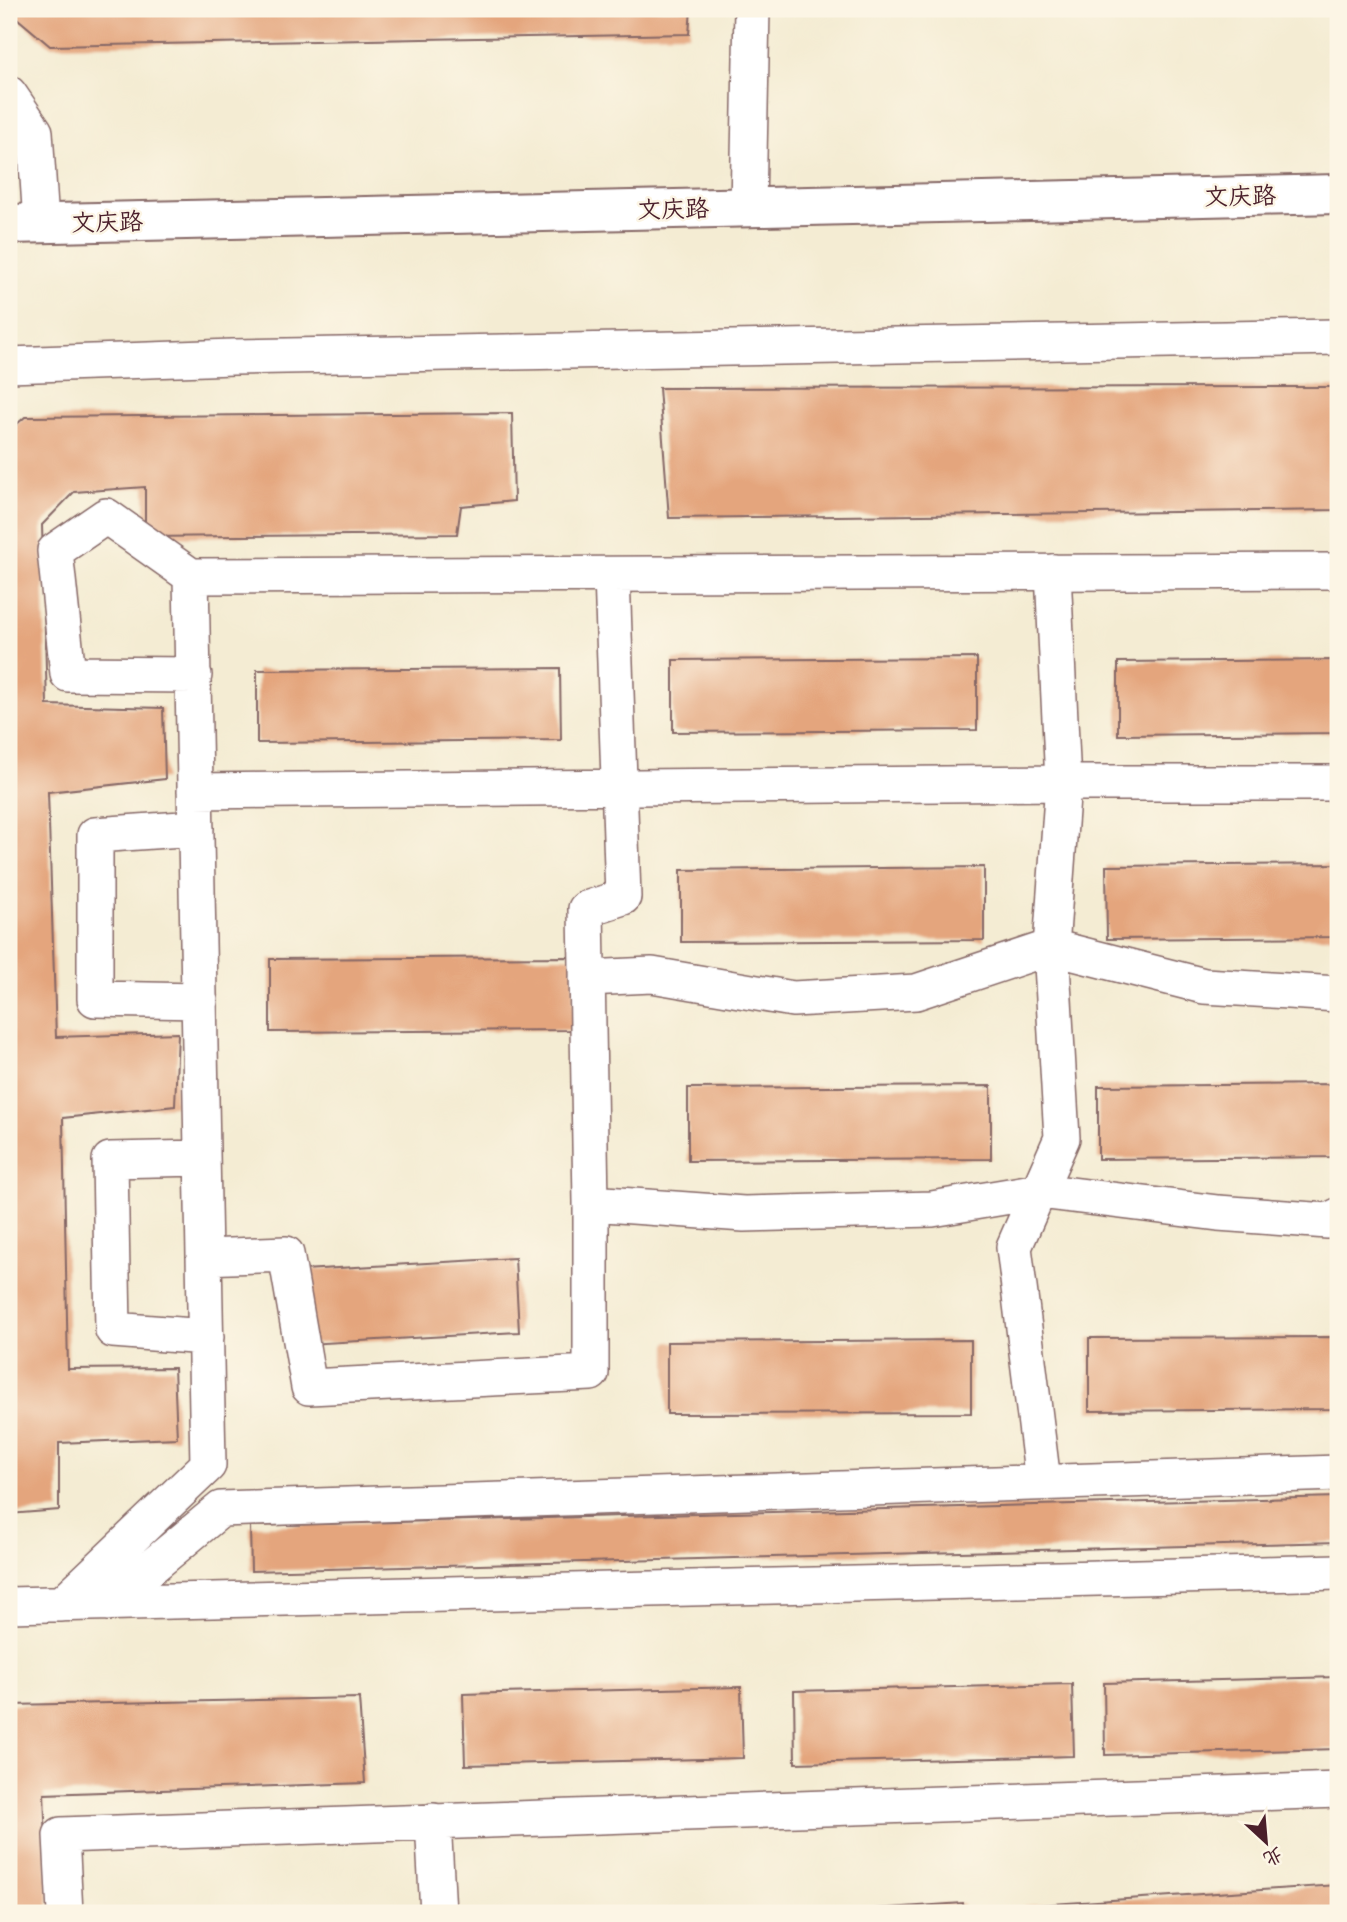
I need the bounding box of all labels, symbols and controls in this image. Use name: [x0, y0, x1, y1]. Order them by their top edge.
street label: 文庆路: [1204, 180, 1276, 211]
street label: 文庆路: [637, 193, 709, 224]
street label: 文庆路: [71, 206, 143, 237]
north arrow: [1232, 1806, 1302, 1876]
text: 北: [1260, 1842, 1287, 1871]

